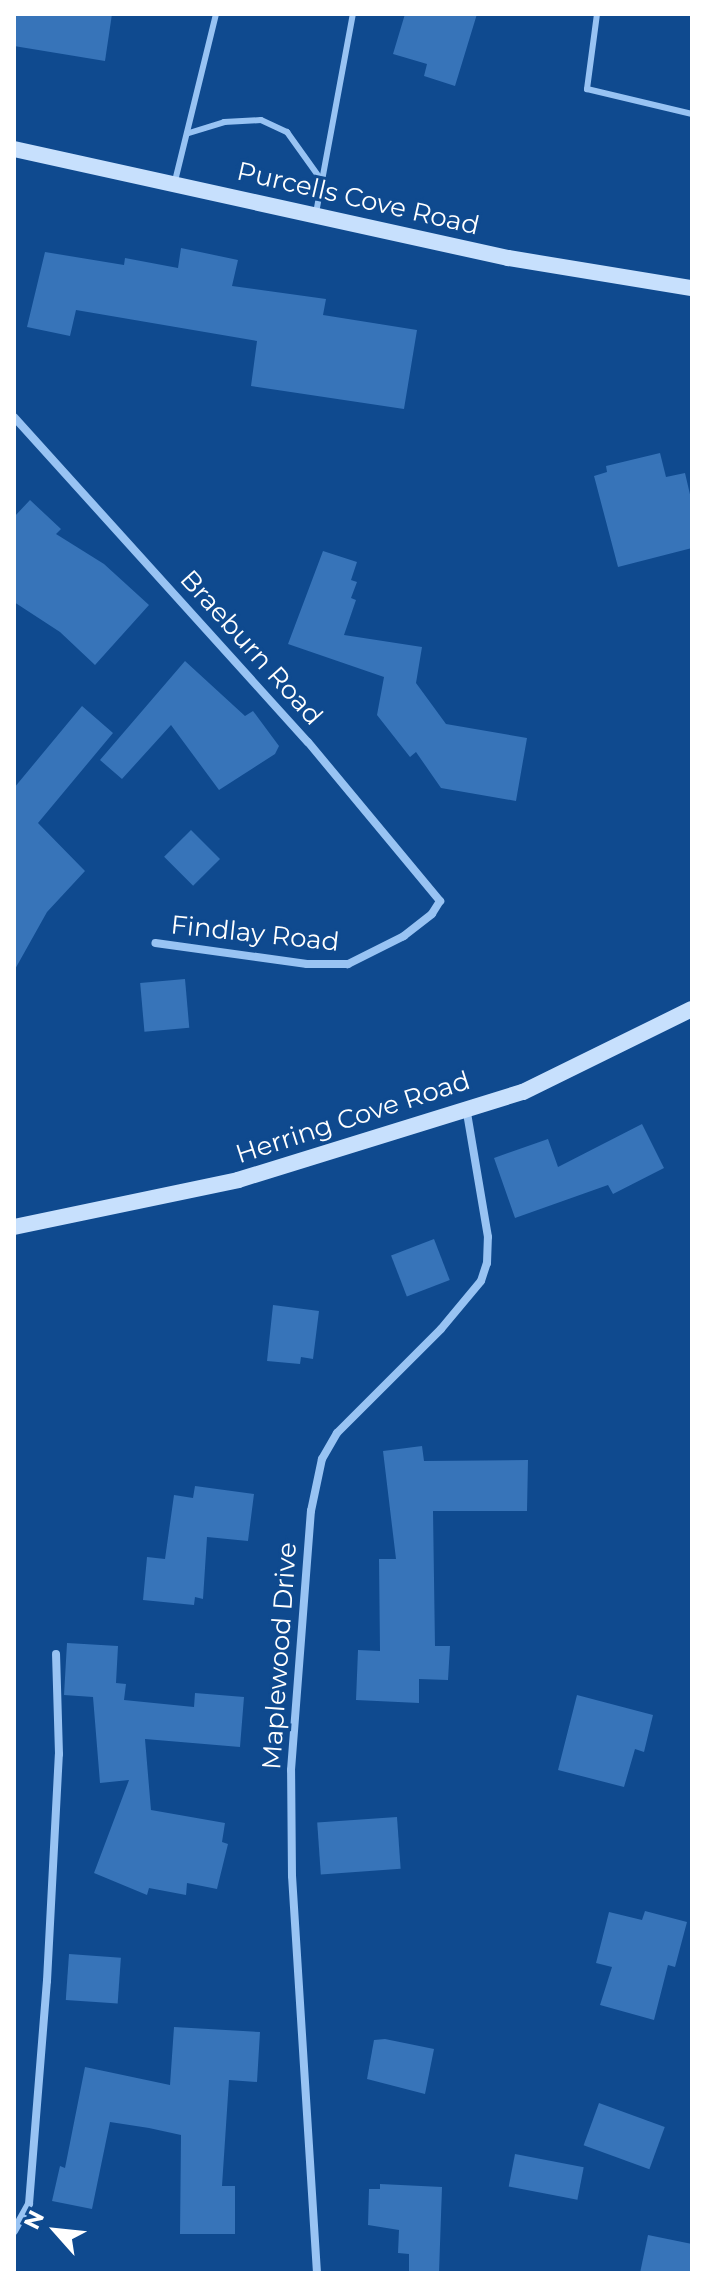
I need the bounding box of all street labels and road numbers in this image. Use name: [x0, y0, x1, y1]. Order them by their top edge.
street label: Purcells Cove Road: [234, 156, 482, 242]
street label: Braeburn Road: [173, 564, 329, 732]
street label: Findlay Road: [169, 910, 341, 958]
street label: Herring Cove Road: [232, 1065, 474, 1171]
street label: Maplewood Drive: [256, 1541, 304, 1771]

